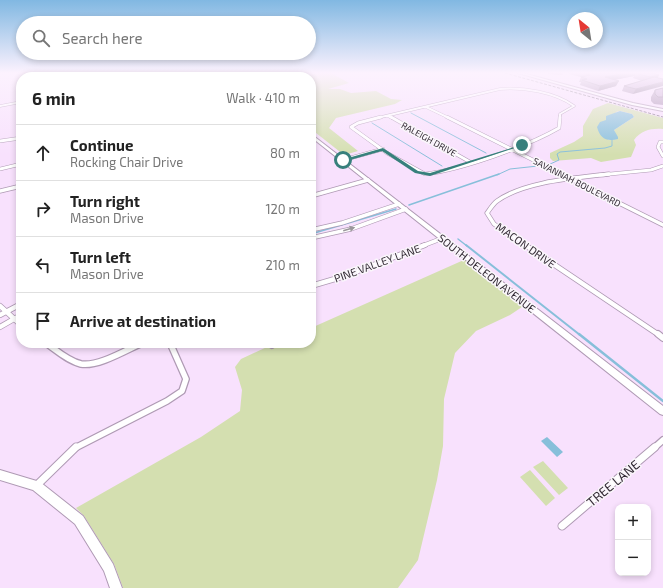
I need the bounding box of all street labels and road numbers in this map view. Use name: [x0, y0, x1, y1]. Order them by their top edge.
street label: RALEIGH DRIVE: [400, 119, 458, 159]
street label: SAVANNAH BOULEVARD: [531, 155, 623, 209]
street label: MACON DRIVE: [494, 220, 558, 270]
street label: SOUTH DELEON AVENUE: [436, 231, 538, 315]
street label: PINE VALLEY LANE: [332, 241, 422, 285]
street label: TREE LANE: [583, 456, 643, 510]

